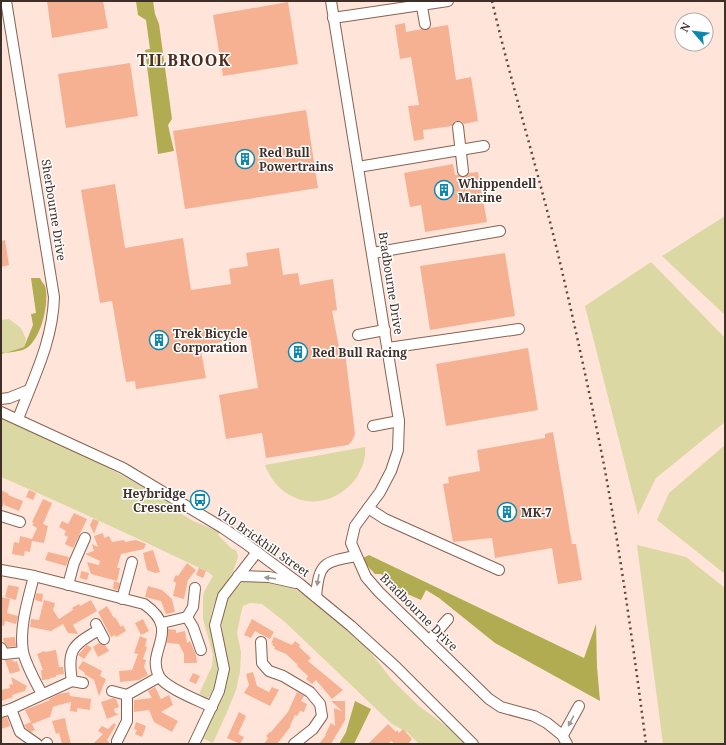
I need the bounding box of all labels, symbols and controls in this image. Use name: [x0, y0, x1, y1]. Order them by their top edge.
north arrow: [674, 12, 714, 52]
text: N: [676, 19, 694, 34]
district label: TILBROOK: [137, 49, 231, 71]
place label: Red Bull Powertrains: [259, 144, 334, 175]
building icon: Red Bull Powertrains: [234, 148, 256, 170]
street label: Sherbourne Drive: [38, 158, 70, 262]
place label: Whippendell Marine: [458, 175, 537, 206]
building icon: Whippendell Marine: [433, 179, 455, 201]
street label: Bradbourne Drive: [374, 230, 408, 336]
place label: Trek Bicycle Corporation: [173, 325, 248, 356]
building icon: Trek Bicycle Corporation: [148, 329, 170, 351]
building icon: Red Bull Racing: [287, 341, 309, 363]
place label: Red Bull Racing: [312, 344, 407, 361]
place label: Heybridge Crescent: [123, 485, 186, 516]
bus stop icon: Heybridge Crescent: [189, 489, 211, 511]
building icon: MK-7: [496, 501, 518, 523]
street label: V10 Brickhill Street: [213, 503, 313, 581]
place label: MK-7: [521, 504, 552, 521]
street label: Bradbourne Drive: [376, 569, 462, 655]
one-way arrow: [264, 574, 276, 581]
one-way arrow: [315, 574, 321, 586]
one-way arrow: [568, 715, 574, 727]

